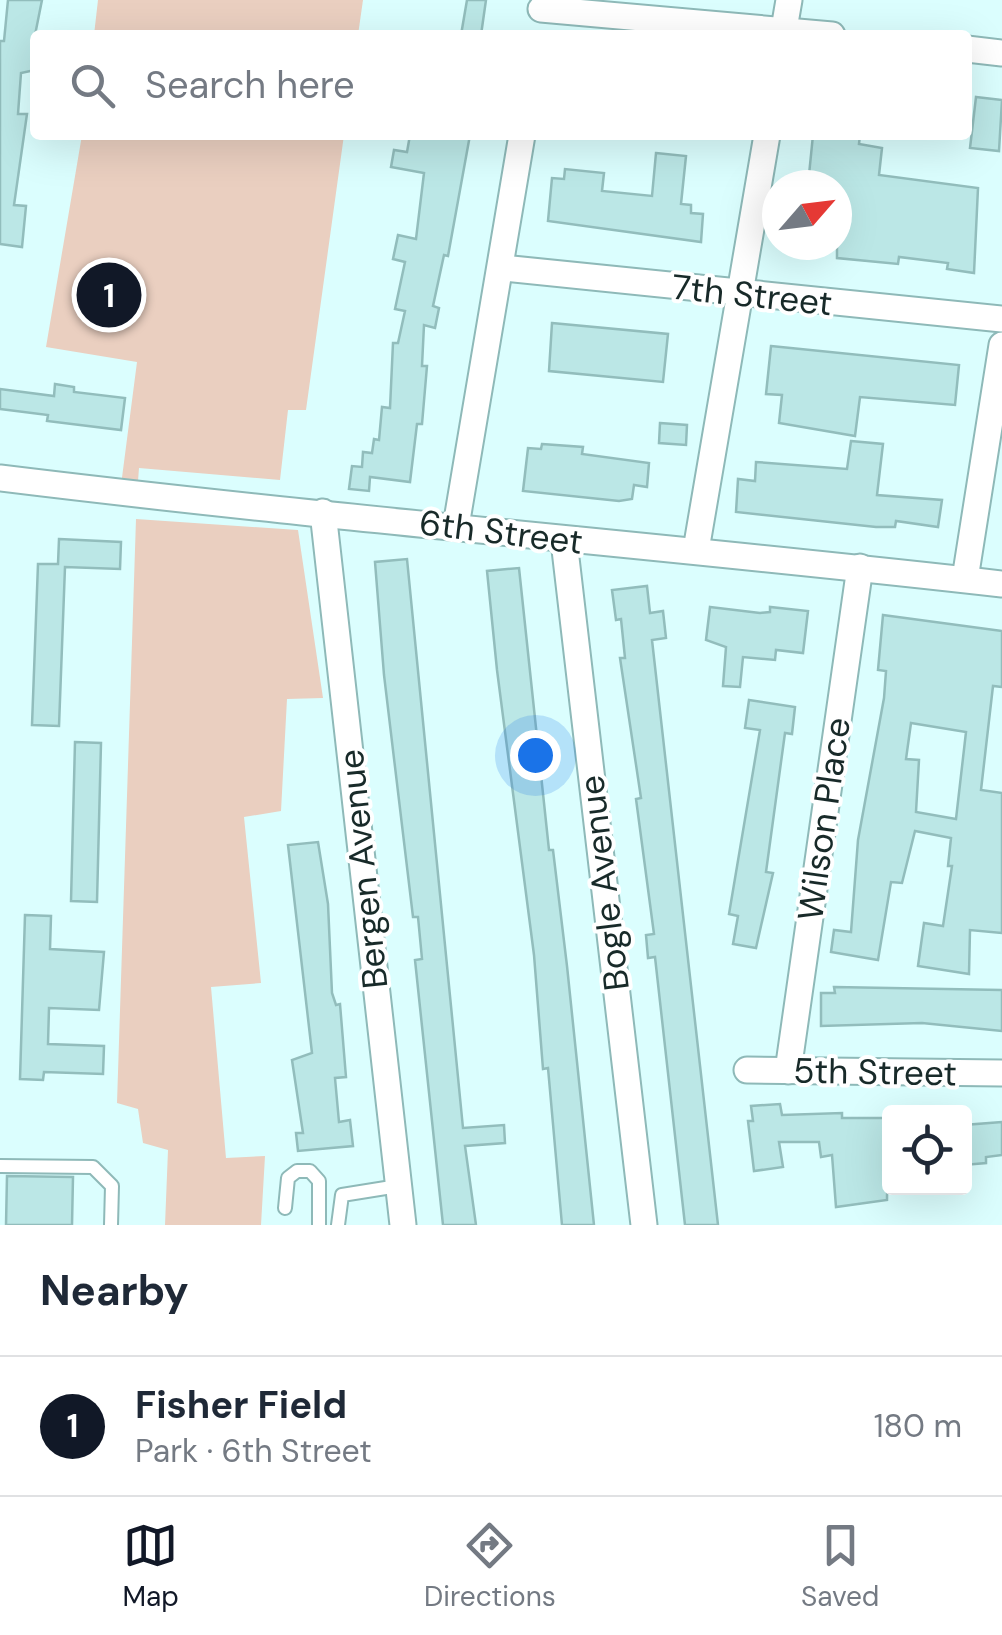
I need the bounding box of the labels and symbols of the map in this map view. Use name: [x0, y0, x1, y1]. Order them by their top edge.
north arrow: [762, 170, 852, 260]
pin: 1: [76, 258, 142, 332]
street label: 7th Street: [670, 264, 834, 326]
street label: 6th Street: [417, 499, 585, 565]
street label: Wilson Place: [787, 714, 861, 924]
your location: [510, 730, 561, 781]
street label: Bergen Avenue: [328, 747, 398, 991]
street label: Bogle Avenue: [568, 773, 640, 993]
street label: 5th Street: [793, 1048, 957, 1096]

